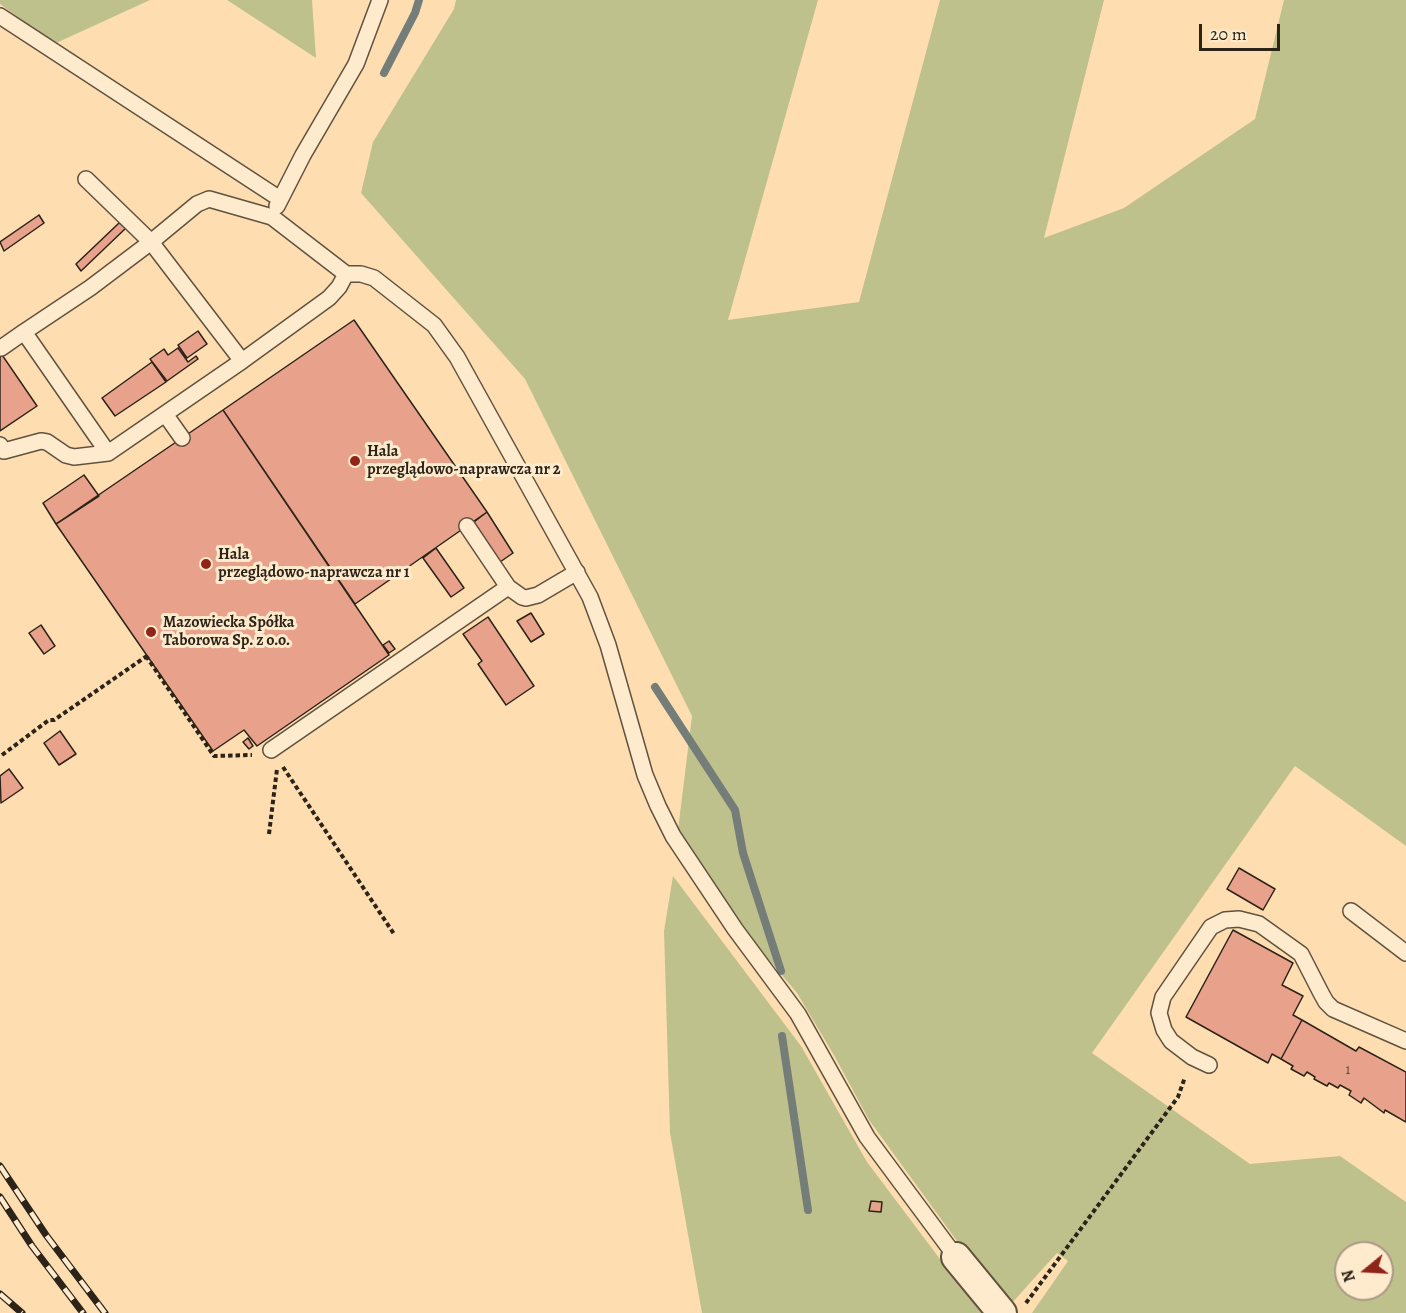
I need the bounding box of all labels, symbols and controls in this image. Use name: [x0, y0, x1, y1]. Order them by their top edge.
scale bar: [1202, 12, 1283, 50]
text: 20 m: [1210, 22, 1247, 46]
place label: Hala przeglądowo-naprawcza nr 2: [367, 442, 561, 480]
marker: Hala przeglądowo-naprawcza nr 2: [348, 454, 362, 468]
place label: Hala przeglądowo-naprawcza nr 1: [218, 545, 410, 583]
marker: Hala przeglądowo-naprawcza nr 1: [199, 557, 213, 571]
place label: Mazowiecka Spółka Taborowa Sp. z o.o.: [163, 613, 294, 651]
marker: Mazowiecka Spółka Taborowa Sp. z o.o.: [144, 625, 158, 639]
house number: 1: [1346, 1063, 1350, 1079]
north arrow: [1334, 1241, 1394, 1301]
text: N: [1337, 1267, 1361, 1285]

